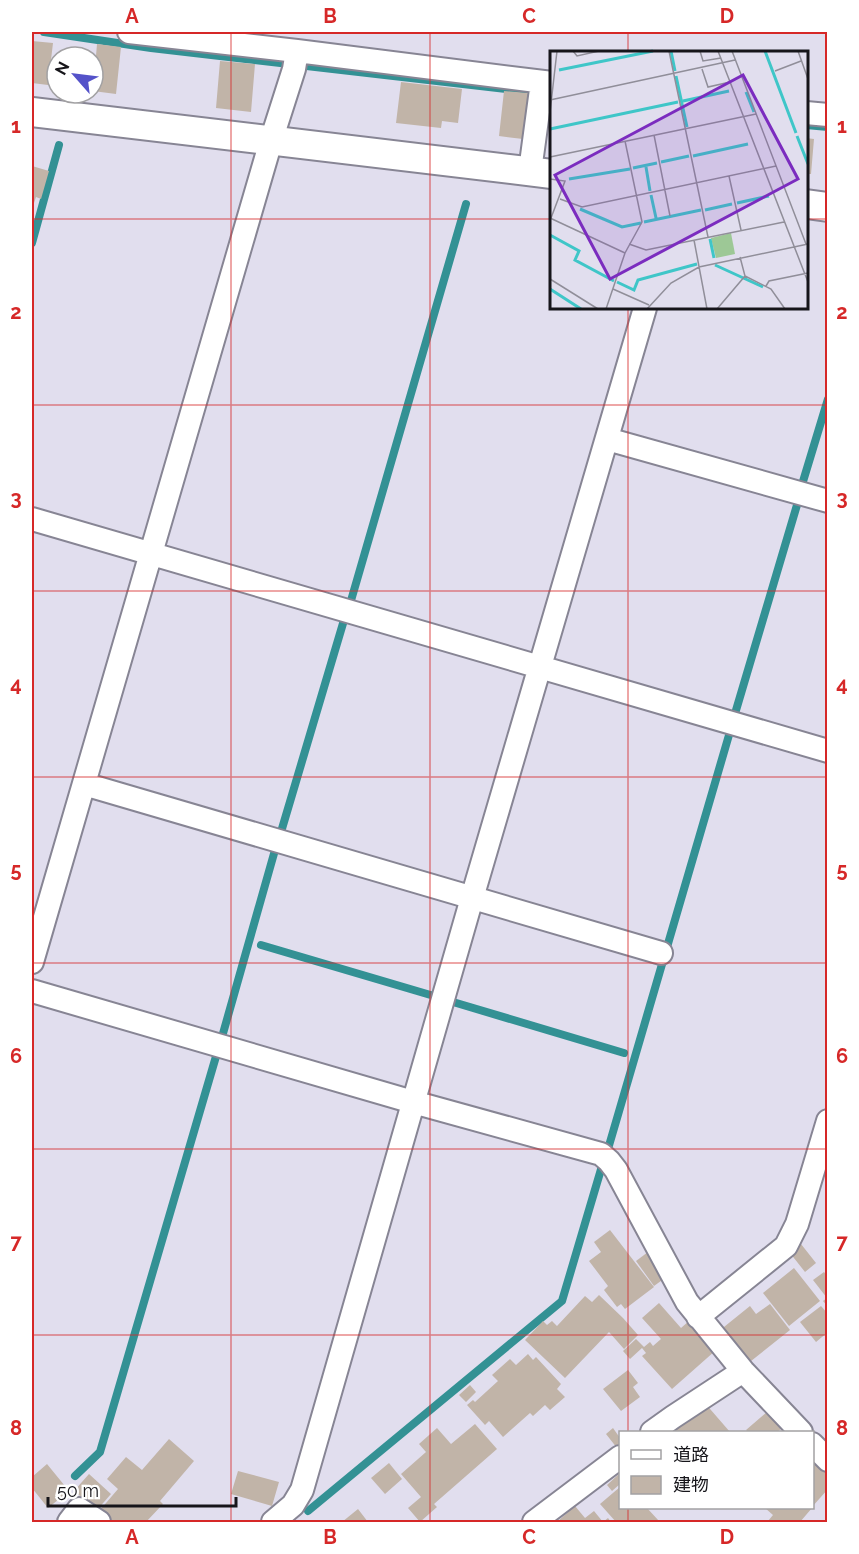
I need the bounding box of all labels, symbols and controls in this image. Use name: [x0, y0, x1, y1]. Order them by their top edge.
text: A: [125, 4, 139, 28]
text: B: [323, 4, 337, 28]
text: C: [522, 4, 536, 28]
text: D: [720, 4, 734, 28]
north arrow: [45, 45, 105, 105]
inset map: [550, 51, 808, 309]
text: N: [51, 58, 73, 78]
text: 1: [11, 114, 21, 138]
text: 1: [837, 114, 847, 138]
text: 2: [10, 300, 22, 324]
text: 2: [836, 300, 848, 324]
text: 3: [10, 486, 22, 510]
text: 3: [836, 486, 848, 510]
text: 4: [10, 672, 22, 696]
text: 4: [836, 672, 848, 696]
text: 5: [10, 858, 22, 882]
text: 5: [836, 858, 848, 882]
text: 6: [10, 1044, 22, 1068]
text: 6: [836, 1044, 848, 1068]
text: 7: [10, 1230, 22, 1254]
text: 7: [836, 1230, 848, 1254]
text: 8: [10, 1416, 22, 1440]
text: 8: [836, 1416, 848, 1440]
legend: [619, 1431, 814, 1509]
text: 道路: [673, 1444, 709, 1465]
scale bar: [48, 1470, 236, 1508]
text: 建物: [673, 1474, 709, 1495]
text: 50 m: [57, 1480, 99, 1501]
text: A: [125, 1525, 139, 1549]
text: B: [323, 1525, 337, 1549]
text: C: [522, 1525, 536, 1549]
text: D: [720, 1525, 734, 1549]

